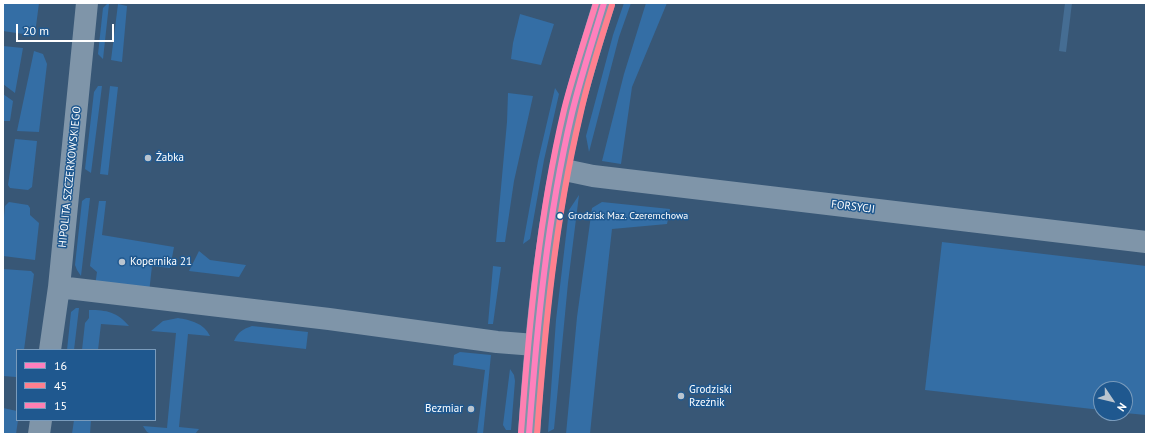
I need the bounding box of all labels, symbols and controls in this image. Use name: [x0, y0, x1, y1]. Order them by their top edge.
scale bar: [18, 16, 116, 42]
text: 20 m: [23, 23, 49, 38]
street label: HIPOLITA SZCZERKOWSKIEGO: [56, 106, 84, 248]
place label: Żabka: [156, 151, 184, 165]
marker: Żabka: [143, 153, 153, 163]
street label: FORSYCJI: [830, 198, 876, 216]
place label: Grodzisk Maz. Czeremchowa: [568, 210, 688, 222]
marker: Grodzisk Maz. Czeremchowa: [555, 211, 565, 221]
place label: Kopernika 21: [130, 255, 192, 269]
marker: Kopernika 21: [117, 257, 127, 267]
legend: [16, 349, 156, 421]
text: 16: [54, 358, 67, 373]
text: 45: [54, 378, 67, 393]
north arrow: [1093, 381, 1133, 421]
place label: Grodziski Rzeźnik: [689, 383, 732, 409]
marker: Grodziski Rzeźnik: [676, 391, 686, 401]
text: 15: [54, 398, 67, 413]
text: N: [1114, 400, 1130, 414]
place label: Bezmiar: [425, 402, 463, 416]
marker: Bezmiar: [466, 404, 476, 414]

